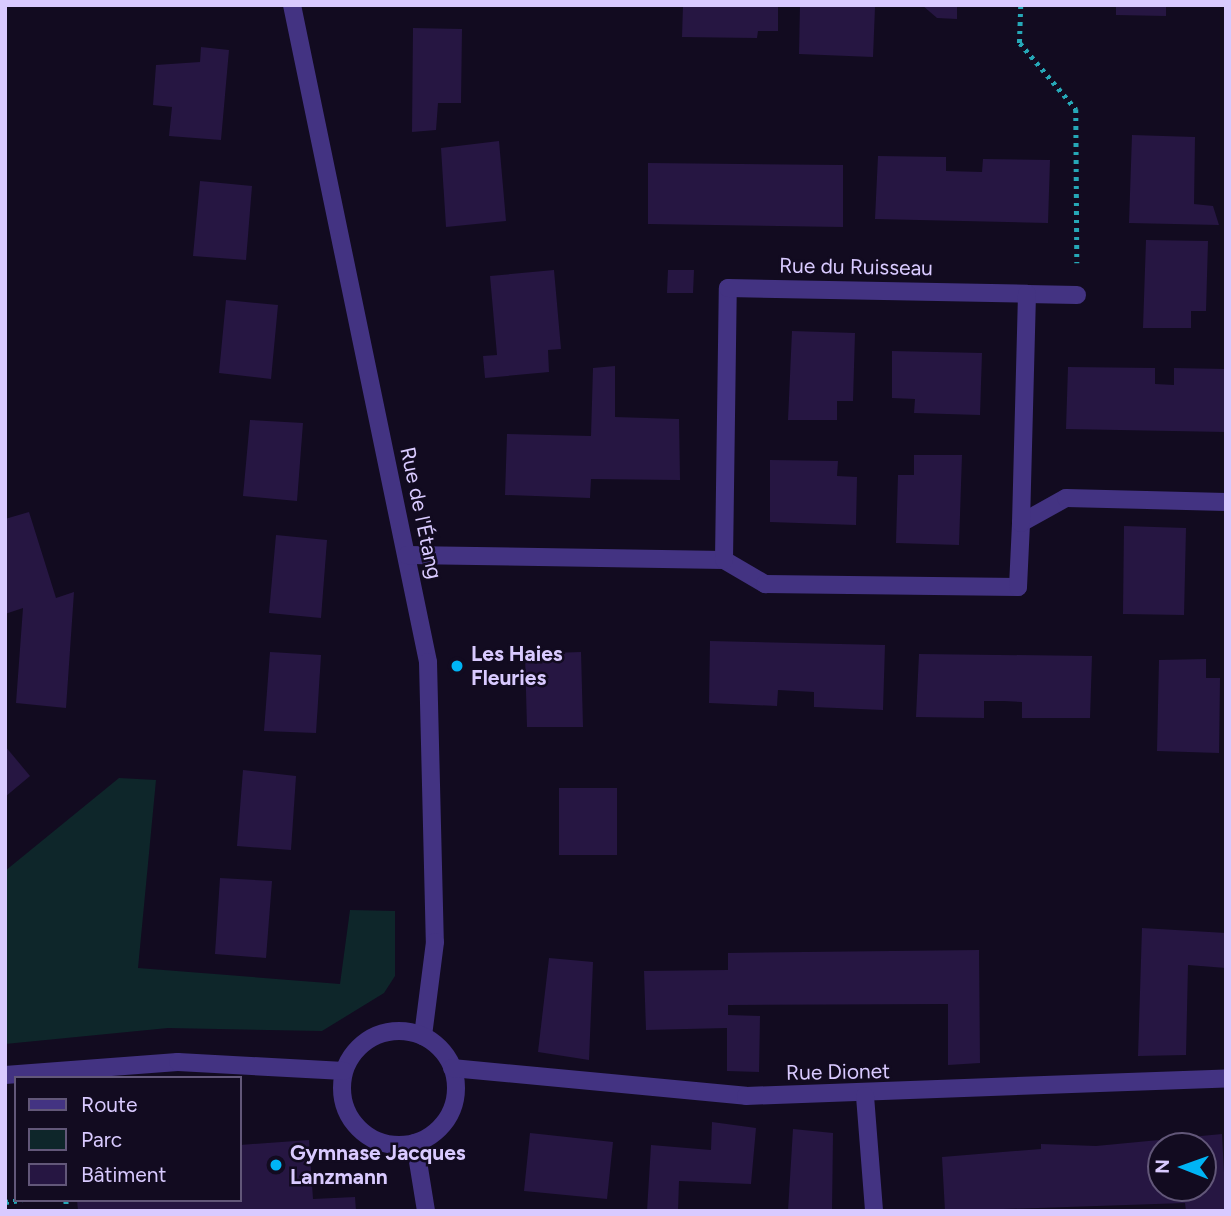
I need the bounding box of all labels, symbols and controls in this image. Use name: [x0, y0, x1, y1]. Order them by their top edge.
street label: Rue du Ruisseau: [779, 253, 933, 281]
street label: Rue de l'Étang: [395, 445, 447, 581]
place label: Les Haies Fleuries: [471, 641, 563, 691]
marker: Les Haies Fleuries: [449, 658, 465, 674]
street label: Rue Dionet: [786, 1058, 890, 1086]
legend: [14, 1076, 242, 1202]
text: Route: [81, 1092, 137, 1117]
text: Parc: [81, 1127, 122, 1152]
north arrow: [1147, 1132, 1217, 1202]
place label: Gymnase Jacques Lanzmann: [290, 1140, 466, 1190]
marker: Gymnase Jacques Lanzmann: [268, 1157, 284, 1173]
text: N: [1151, 1159, 1174, 1174]
text: Bâtiment: [81, 1162, 166, 1187]

